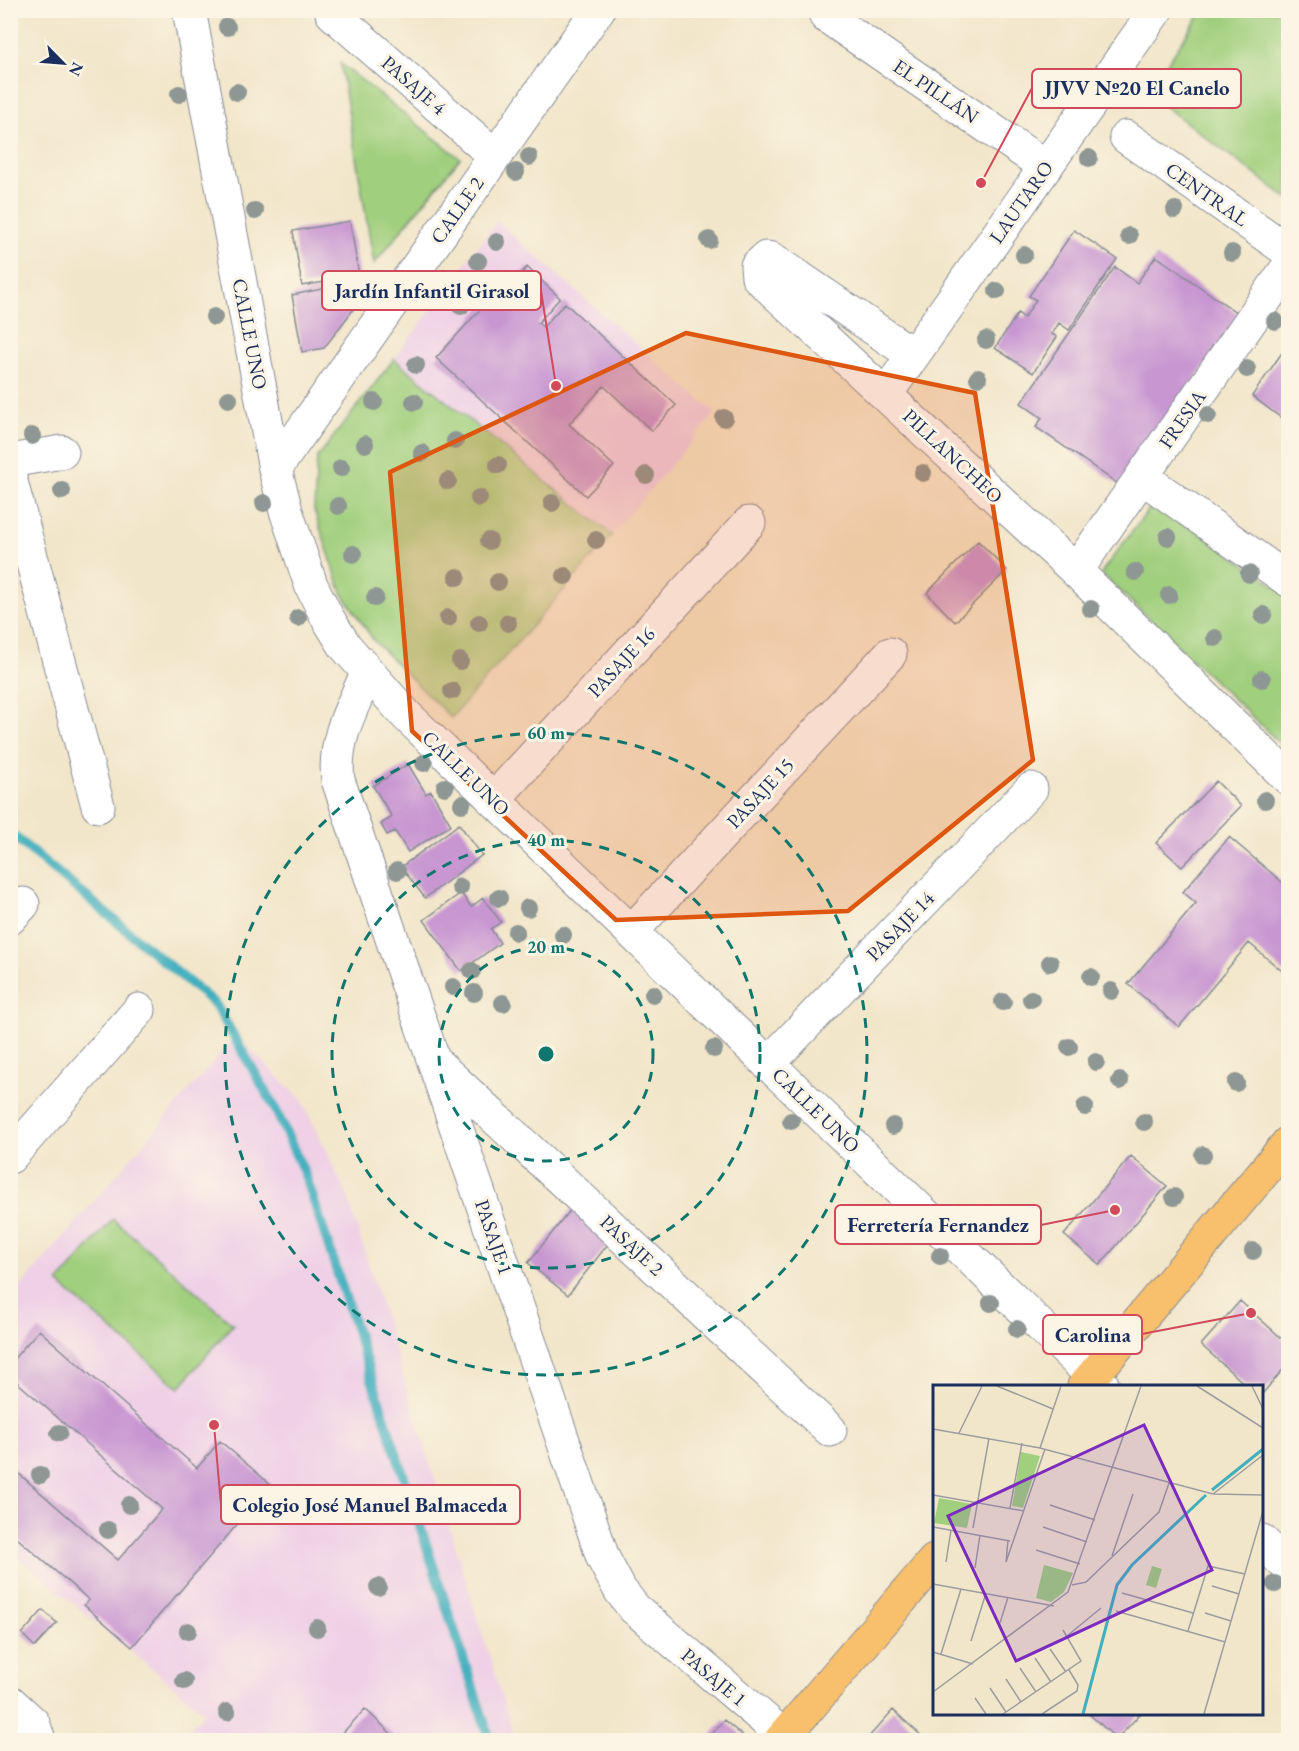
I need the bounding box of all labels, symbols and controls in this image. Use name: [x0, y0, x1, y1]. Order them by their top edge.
north arrow: [33, 33, 93, 93]
street label: PASAJE 4: [376, 50, 452, 121]
street label: EL PILLÁN: [888, 53, 984, 129]
text: N: [64, 59, 88, 79]
callout: JJVV Nº20 El Canelo: [1032, 69, 1241, 108]
text: JJVV Nº20 El Canelo: [1043, 74, 1230, 101]
street label: LAUTARO: [983, 155, 1059, 249]
street label: CENTRAL: [1161, 156, 1254, 232]
street label: CALLE 2: [424, 171, 490, 249]
callout: Jardín Infantil Girasol: [322, 271, 541, 310]
street label: CALLE UNO: [227, 276, 273, 392]
text: Jardín Infantil Girasol: [332, 277, 530, 304]
street label: FRESIA: [1152, 385, 1212, 453]
street label: PILLANCHEO: [897, 403, 1009, 509]
street label: PASAJE 16: [582, 621, 661, 703]
text: 60 m: [527, 721, 565, 744]
street label: CALLE UNO: [416, 725, 516, 821]
street label: PASAJE 15: [721, 752, 799, 834]
text: 40 m: [527, 828, 565, 851]
street label: PASAJE 14: [860, 885, 940, 967]
text: 20 m: [527, 935, 565, 958]
centre of rings: [536, 1044, 556, 1064]
street label: CALLE UNO: [766, 1062, 866, 1158]
street label: PASAJE 1: [469, 1196, 519, 1278]
callout: Ferretería Fernandez: [835, 1205, 1041, 1244]
street label: PASAJE 2: [595, 1209, 670, 1281]
text: Ferretería Fernandez: [847, 1211, 1029, 1238]
callout: Carolina: [1043, 1315, 1142, 1354]
text: Carolina: [1055, 1321, 1132, 1348]
inset map: [933, 1385, 1263, 1715]
callout: Colegio José Manuel Balmaceda: [221, 1485, 520, 1524]
text: Colegio José Manuel Balmaceda: [233, 1491, 508, 1518]
street label: PASAJE 1: [676, 1642, 752, 1712]

